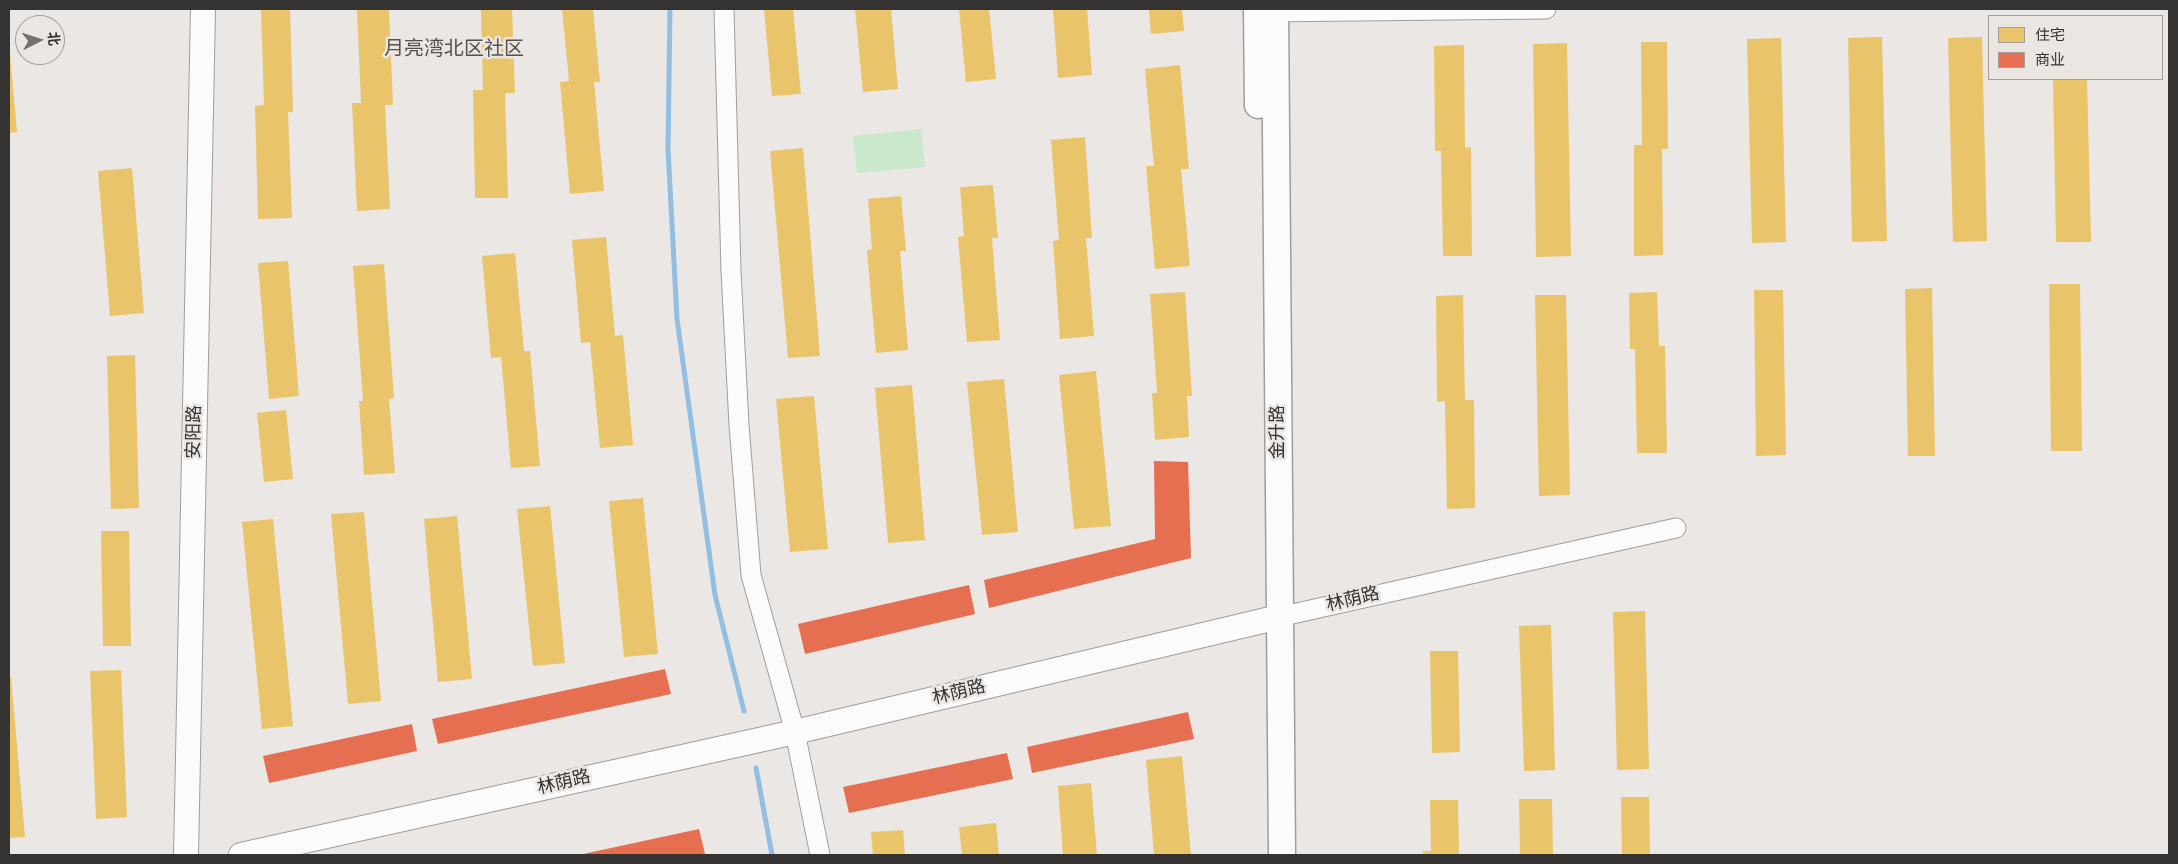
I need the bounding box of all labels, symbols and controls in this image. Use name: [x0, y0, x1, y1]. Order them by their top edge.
north arrow: [15, 15, 65, 65]
legend: [1988, 15, 2163, 80]
text: 住宅: [2035, 24, 2065, 45]
text: 北: [43, 31, 65, 47]
district label: 月亮湾北区社区: [384, 38, 524, 62]
text: 商业: [2035, 49, 2065, 70]
street label: 安阳路: [184, 405, 206, 459]
street label: 金升路: [1267, 405, 1289, 459]
street label: 林荫路: [1324, 583, 1382, 617]
street label: 林荫路: [930, 676, 988, 710]
street label: 林荫路: [535, 766, 593, 800]

